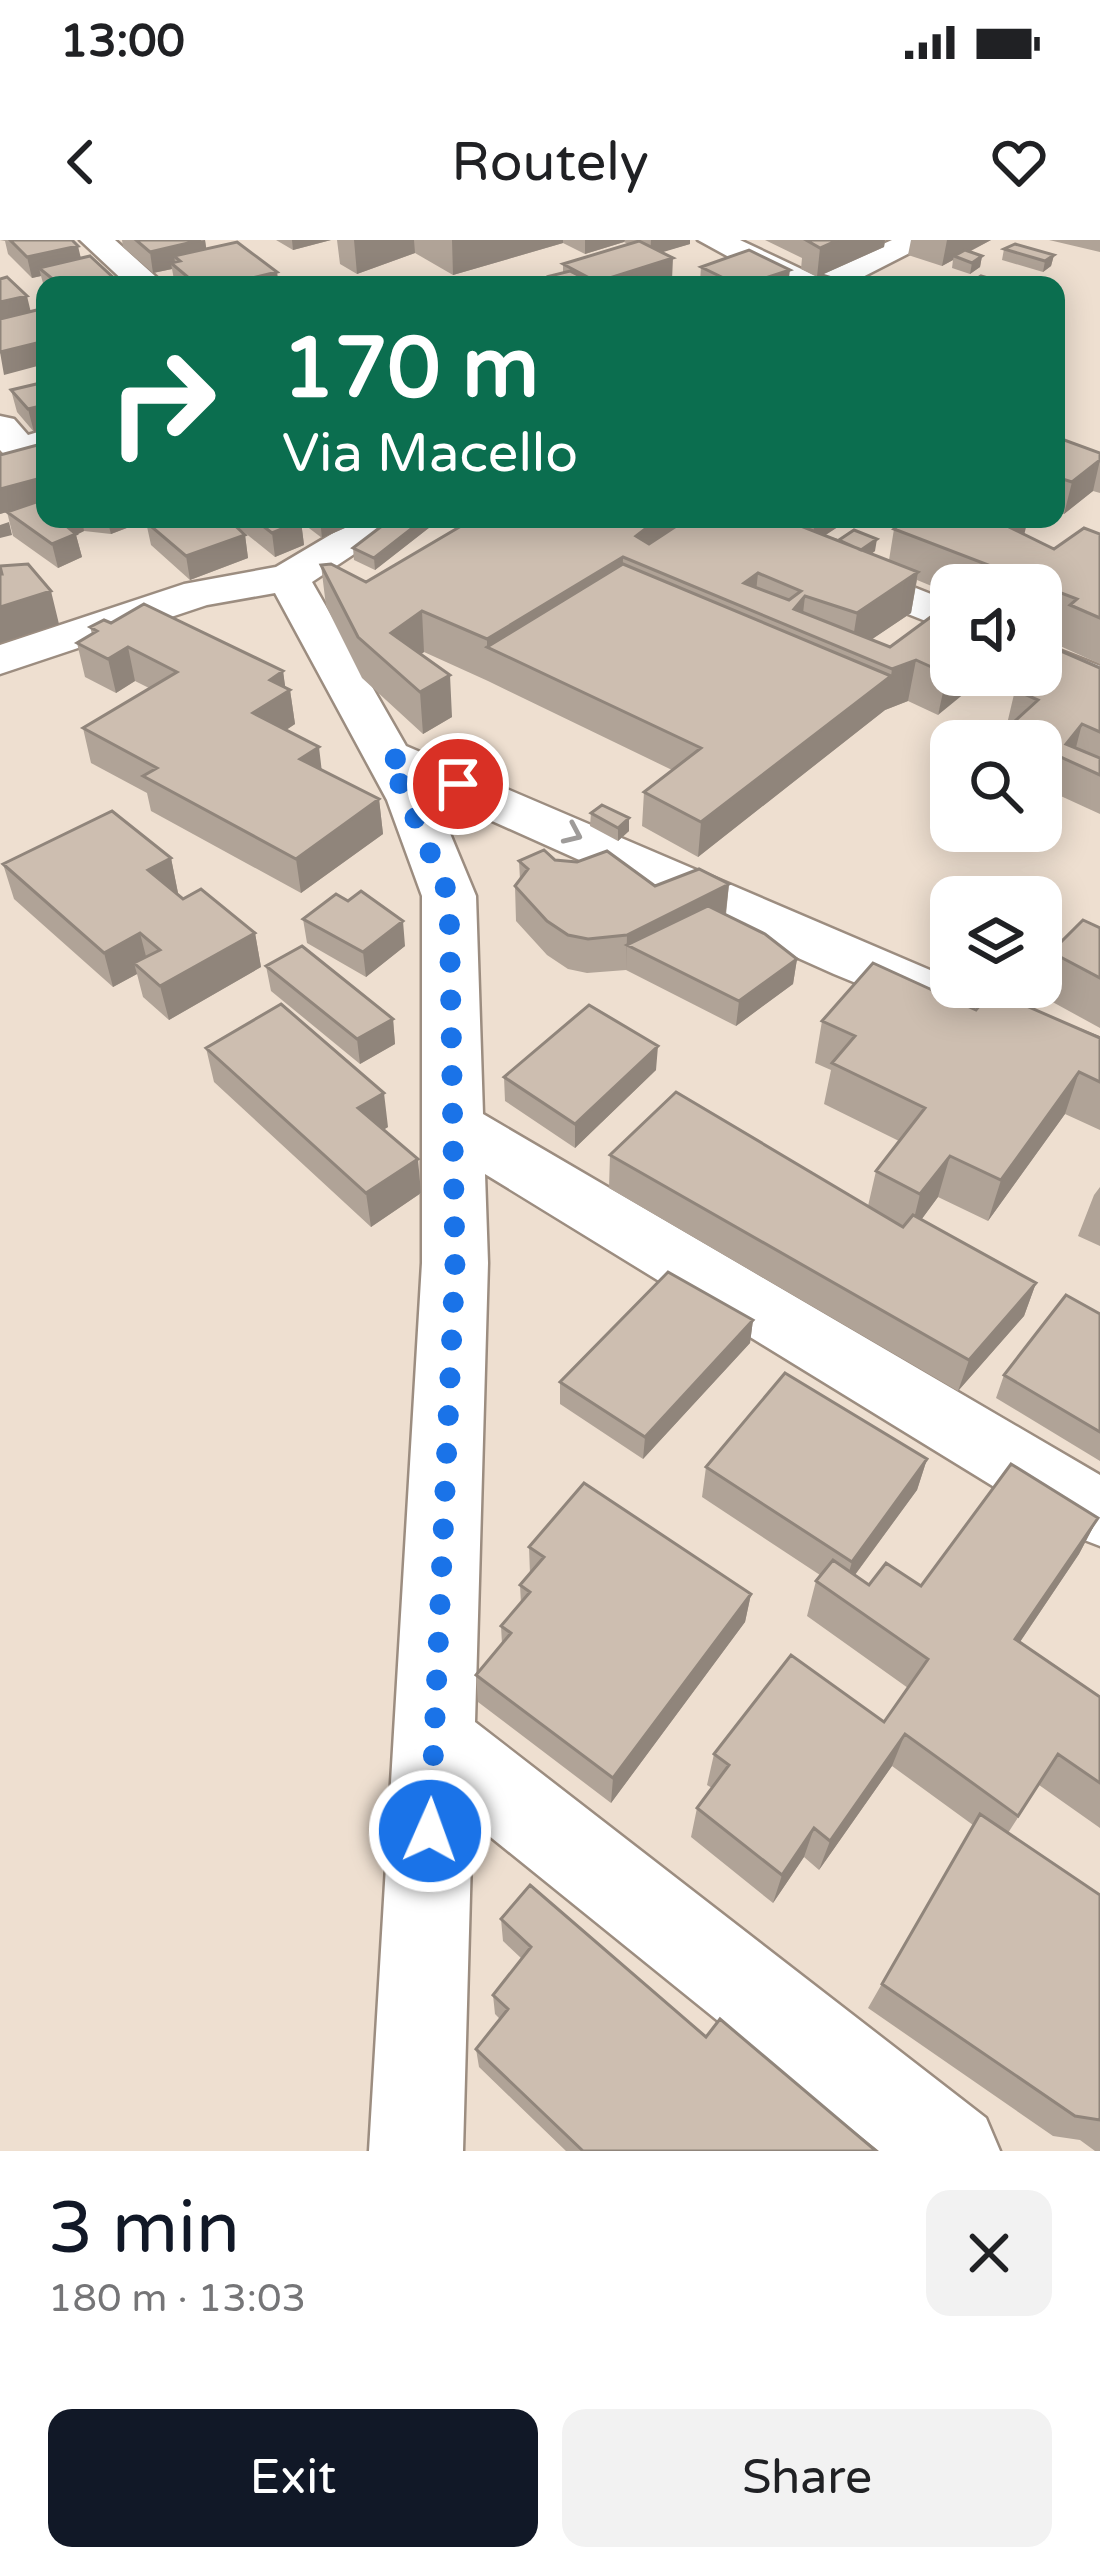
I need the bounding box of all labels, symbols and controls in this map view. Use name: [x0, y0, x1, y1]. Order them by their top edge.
text: 13:00: [60, 15, 185, 69]
icon: back: [48, 129, 114, 195]
icon: heart: [986, 129, 1052, 195]
text: Routely: [451, 130, 649, 195]
text: 170 m: [282, 319, 539, 420]
icon: right: [84, 324, 240, 480]
text: Via Macello: [282, 421, 578, 486]
map controls: [930, 564, 1062, 1008]
button: sound: [930, 564, 1062, 696]
button: search: [930, 720, 1062, 852]
pin: [407, 733, 509, 835]
icon: arrive: [425, 751, 491, 817]
one-way arrow: [561, 820, 582, 844]
button: layers: [930, 876, 1062, 1008]
position arrow: [367, 1768, 493, 1894]
text: 3 min: [48, 2186, 240, 2273]
button: close: [926, 2190, 1052, 2316]
text: 180 m · 13:03: [48, 2275, 306, 2322]
button: Exit: [48, 2409, 538, 2547]
button: Share: [562, 2409, 1052, 2547]

